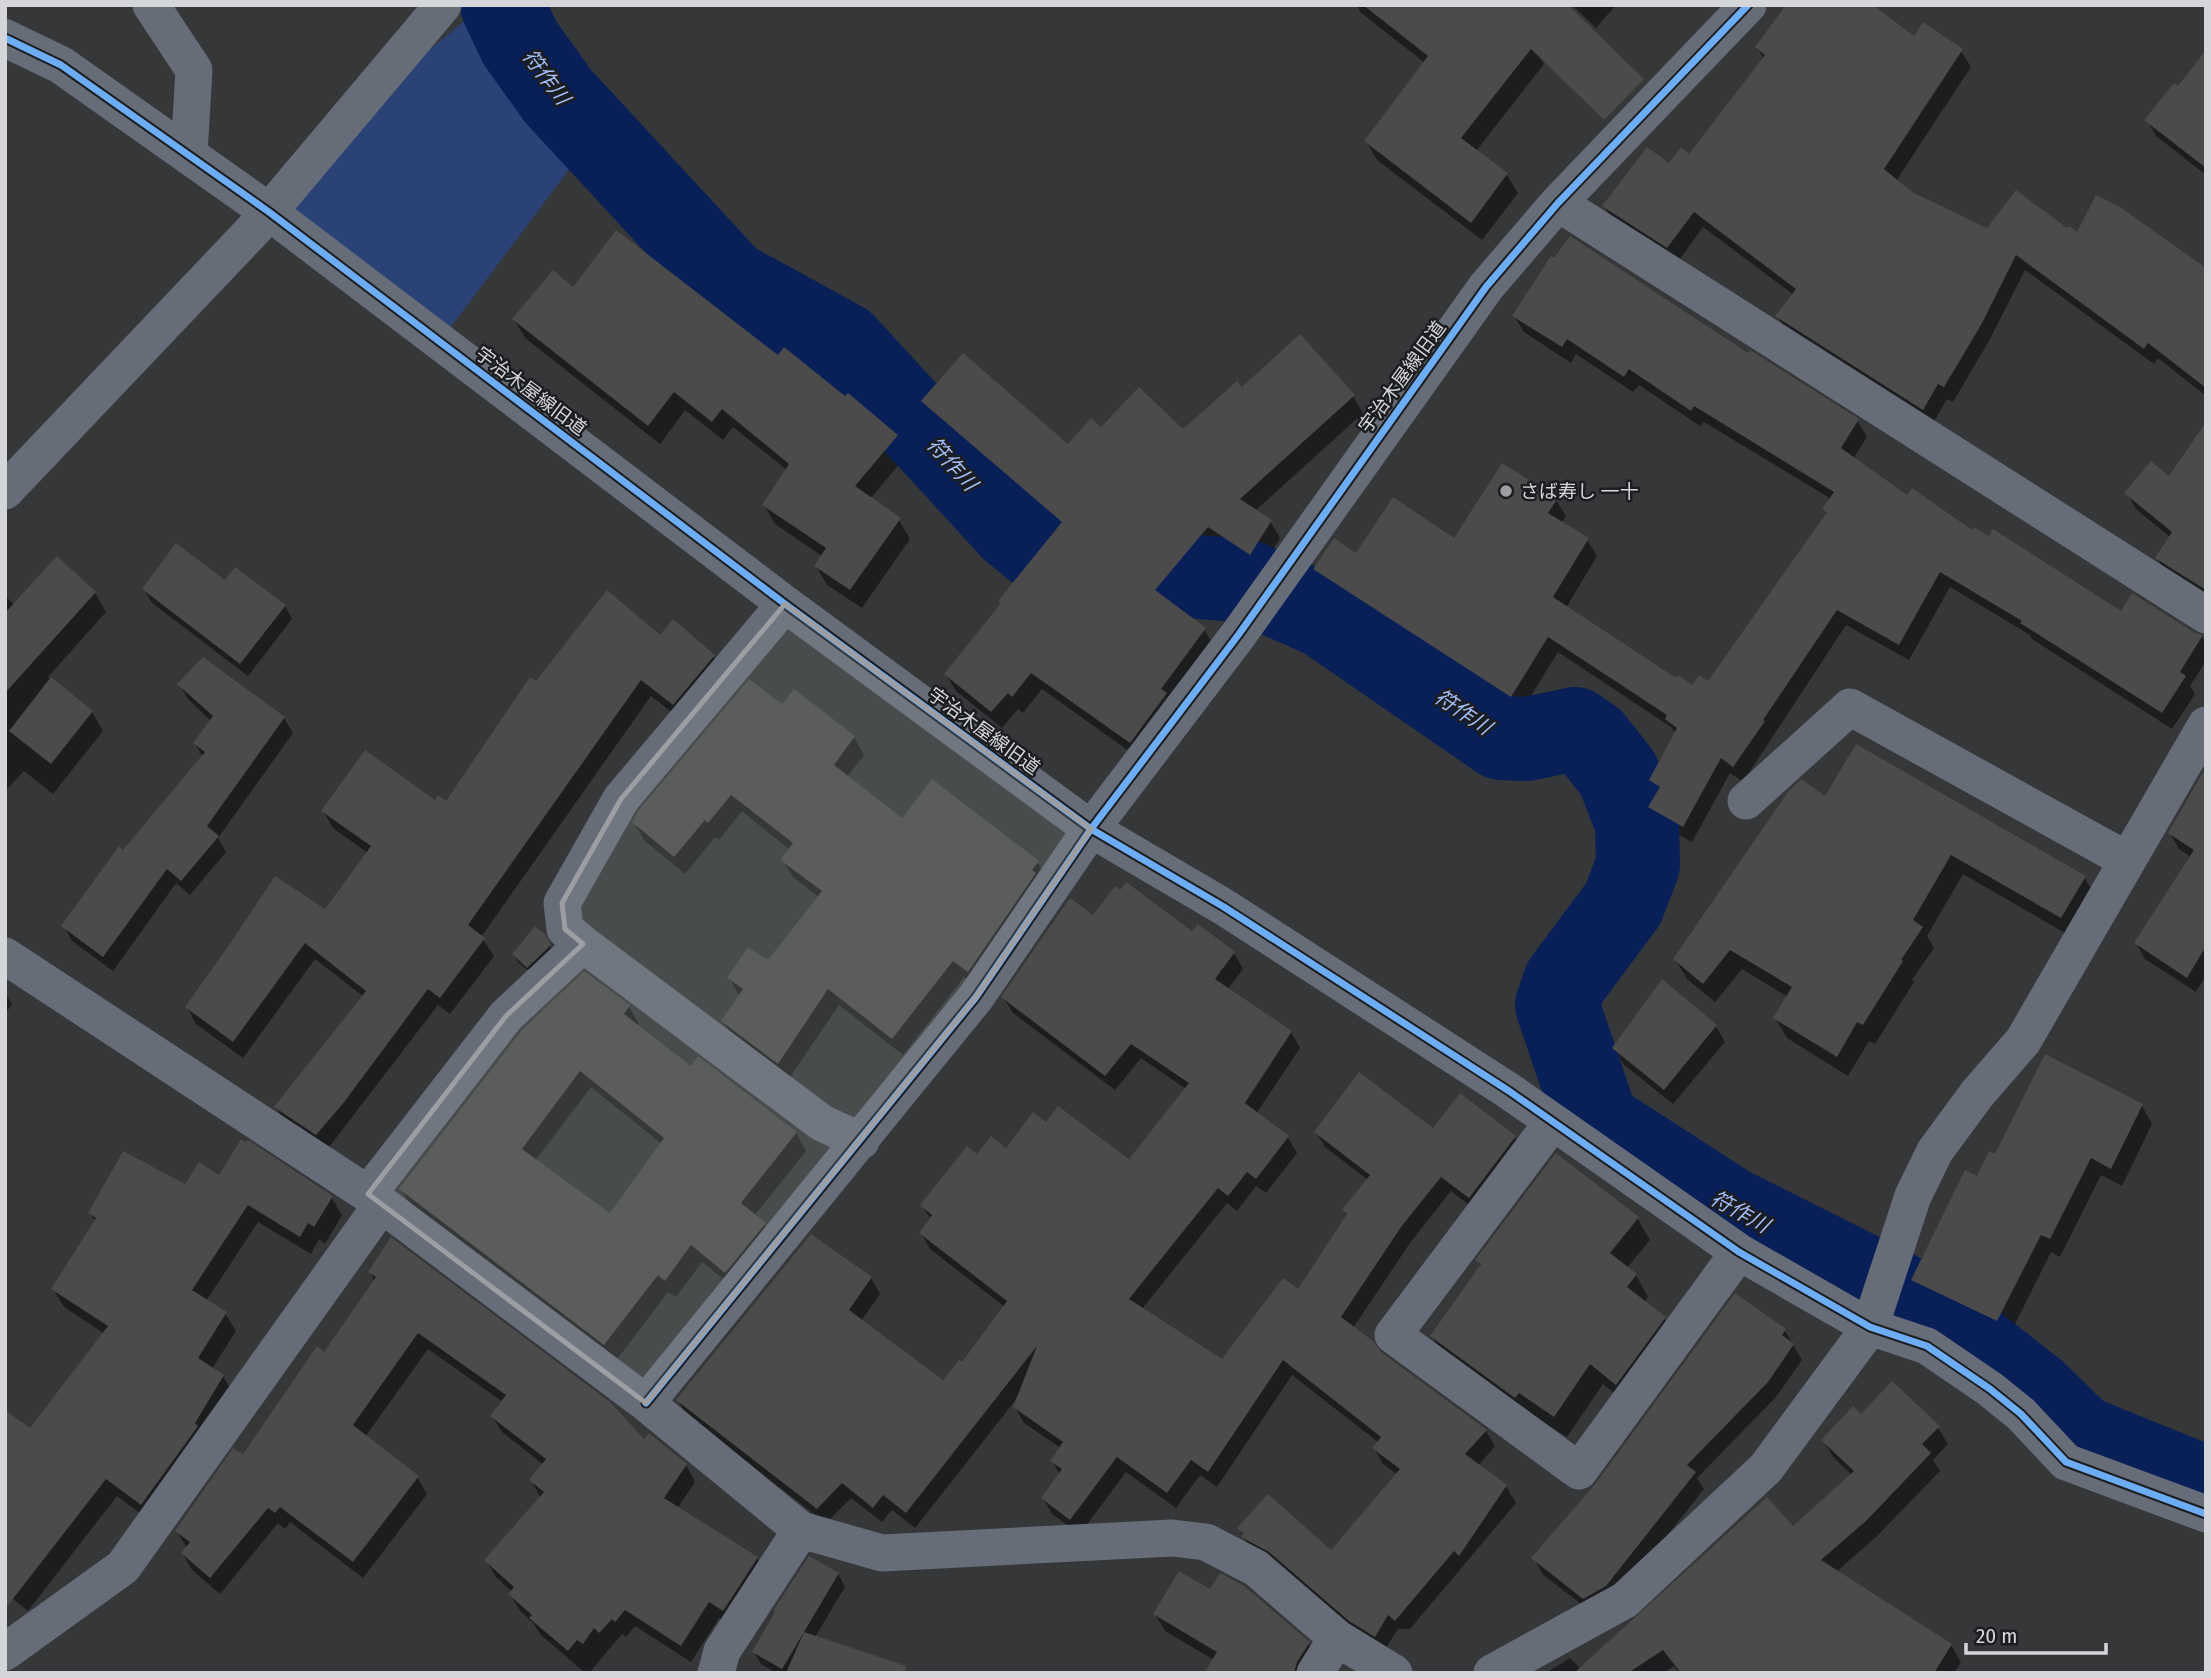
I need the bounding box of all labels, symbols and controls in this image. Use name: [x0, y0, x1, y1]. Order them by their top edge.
water label: 符作川: [517, 44, 577, 112]
street label: 宇治木屋線旧道: [1354, 316, 1450, 438]
street label: 宇治木屋線旧道: [471, 342, 591, 440]
water label: 符作川: [921, 432, 984, 498]
place label: さば寿し 一十: [1520, 480, 1638, 503]
marker: さば寿し 一十: [1498, 483, 1514, 499]
street label: 宇治木屋線旧道: [923, 683, 1045, 779]
water label: 符作川: [1430, 684, 1498, 742]
water label: 符作川: [1706, 1185, 1776, 1240]
scale bar: [1966, 1612, 2106, 1656]
text: 20 m: [1976, 1623, 2017, 1649]

